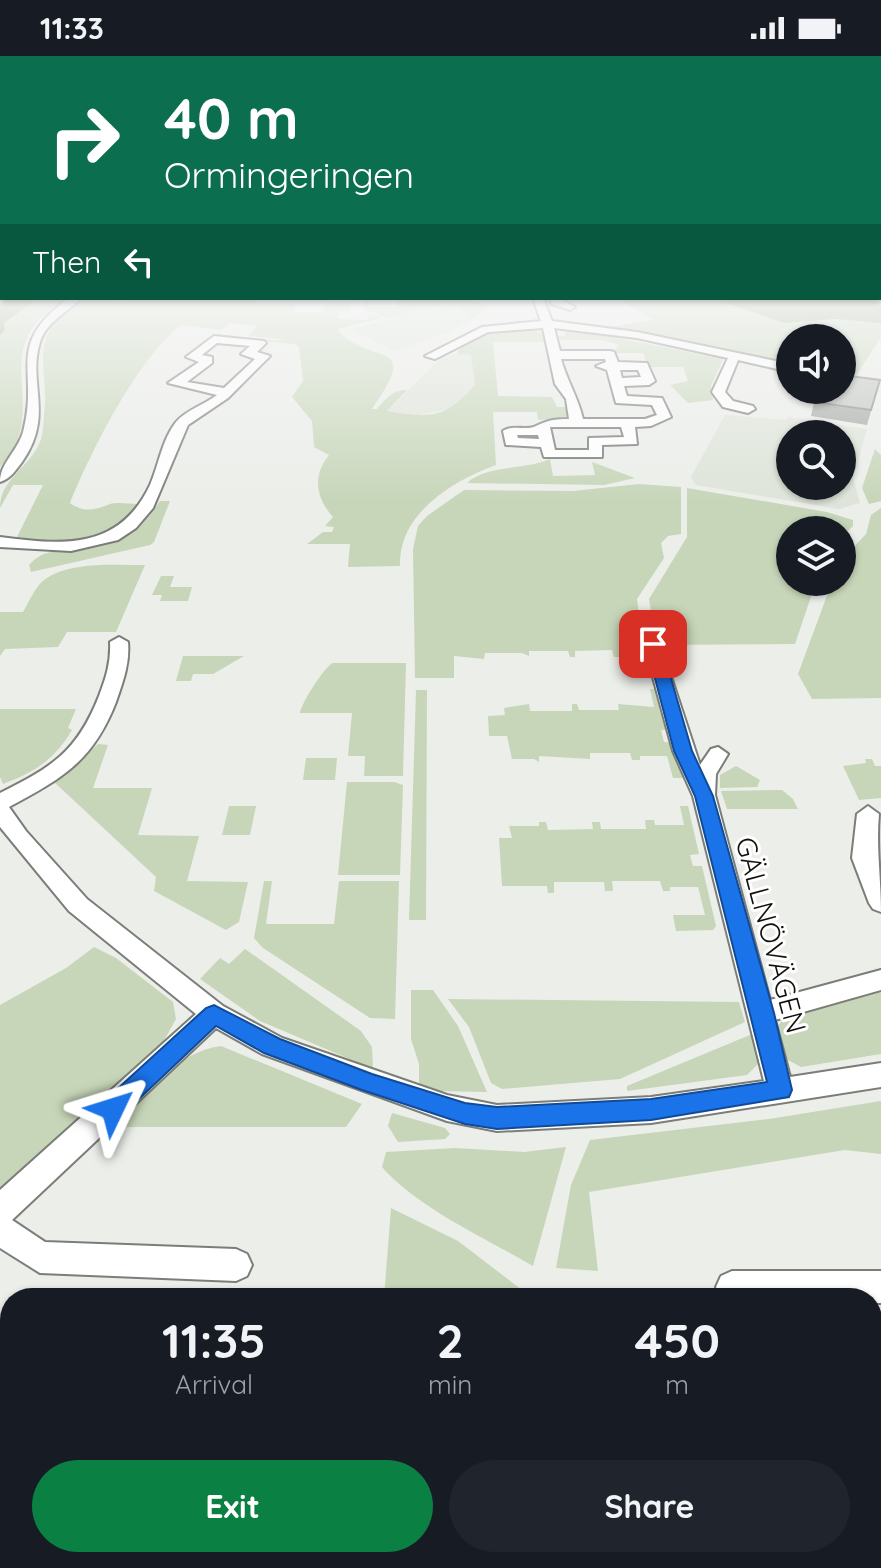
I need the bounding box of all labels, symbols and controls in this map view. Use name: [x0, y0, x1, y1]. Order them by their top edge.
text: 11:33: [40, 9, 104, 47]
text: 40 m: [164, 83, 299, 153]
icon: right: [32, 88, 136, 192]
text: Ormingeringen: [164, 152, 414, 197]
icon: left: [117, 240, 161, 284]
text: Then: [32, 243, 101, 281]
map controls: [776, 324, 856, 596]
button: sound: [776, 324, 856, 404]
button: search: [776, 420, 856, 500]
button: layers: [776, 516, 856, 596]
pin: [619, 610, 687, 678]
icon: arrive: [631, 622, 675, 666]
street label: GÄLLNÖVÄGEN: [728, 833, 814, 1037]
position arrow: [71, 1067, 155, 1151]
text: 11:35: [162, 1310, 266, 1370]
text: 2: [437, 1310, 464, 1370]
text: 450: [635, 1310, 720, 1370]
text: Arrival: [175, 1368, 253, 1401]
text: min: [428, 1368, 472, 1401]
text: m: [665, 1368, 689, 1401]
button: Exit: [32, 1460, 433, 1552]
button: Share: [449, 1460, 850, 1552]

